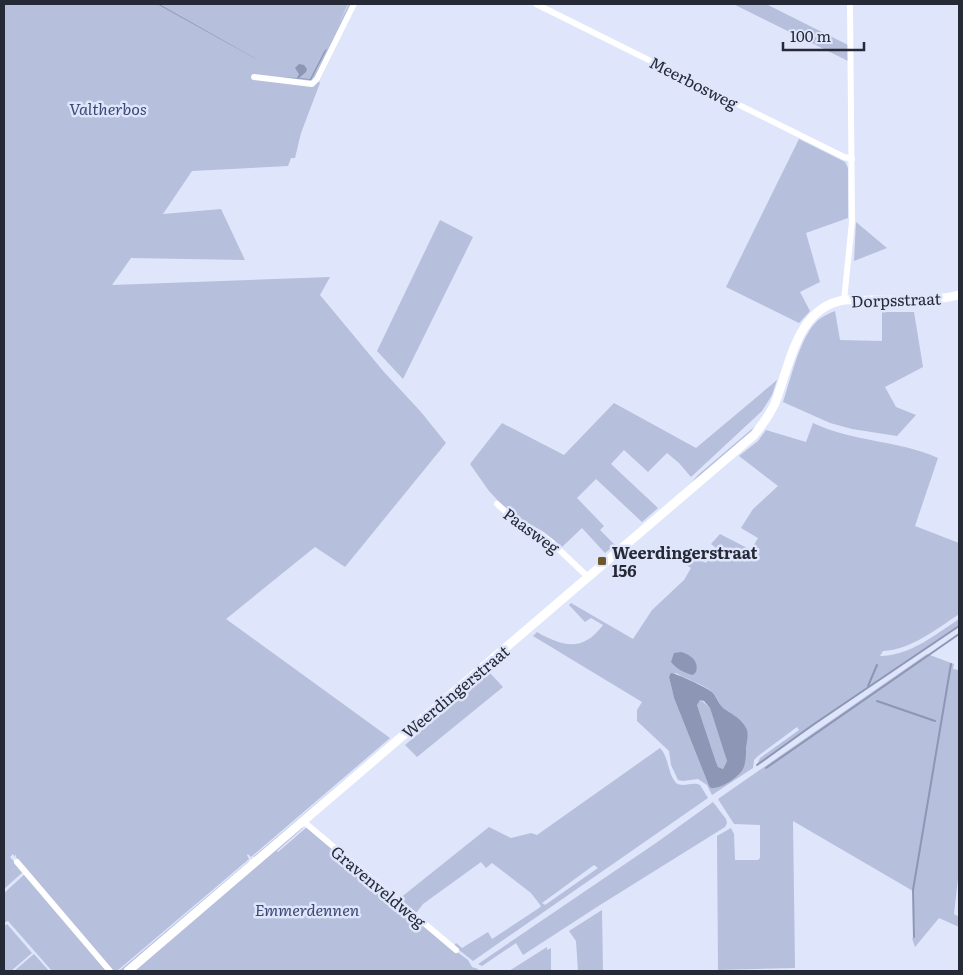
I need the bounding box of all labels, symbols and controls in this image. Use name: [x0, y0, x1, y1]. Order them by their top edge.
scale bar: [783, 20, 864, 52]
text: 100 m: [790, 24, 831, 47]
street label: Meerbosweg: [646, 49, 742, 115]
park label: Valtherbos: [69, 96, 147, 120]
street label: Dorpsstraat: [851, 285, 942, 313]
street label: Paasweg: [499, 501, 565, 559]
place label: Weerdingerstraat 156: [612, 540, 758, 582]
marker: Weerdingerstraat 156: [596, 555, 608, 567]
street label: Weerdingerstraat: [396, 638, 514, 743]
street label: Gravenveldweg: [326, 839, 432, 933]
park label: Emmerdennen: [255, 897, 360, 921]

